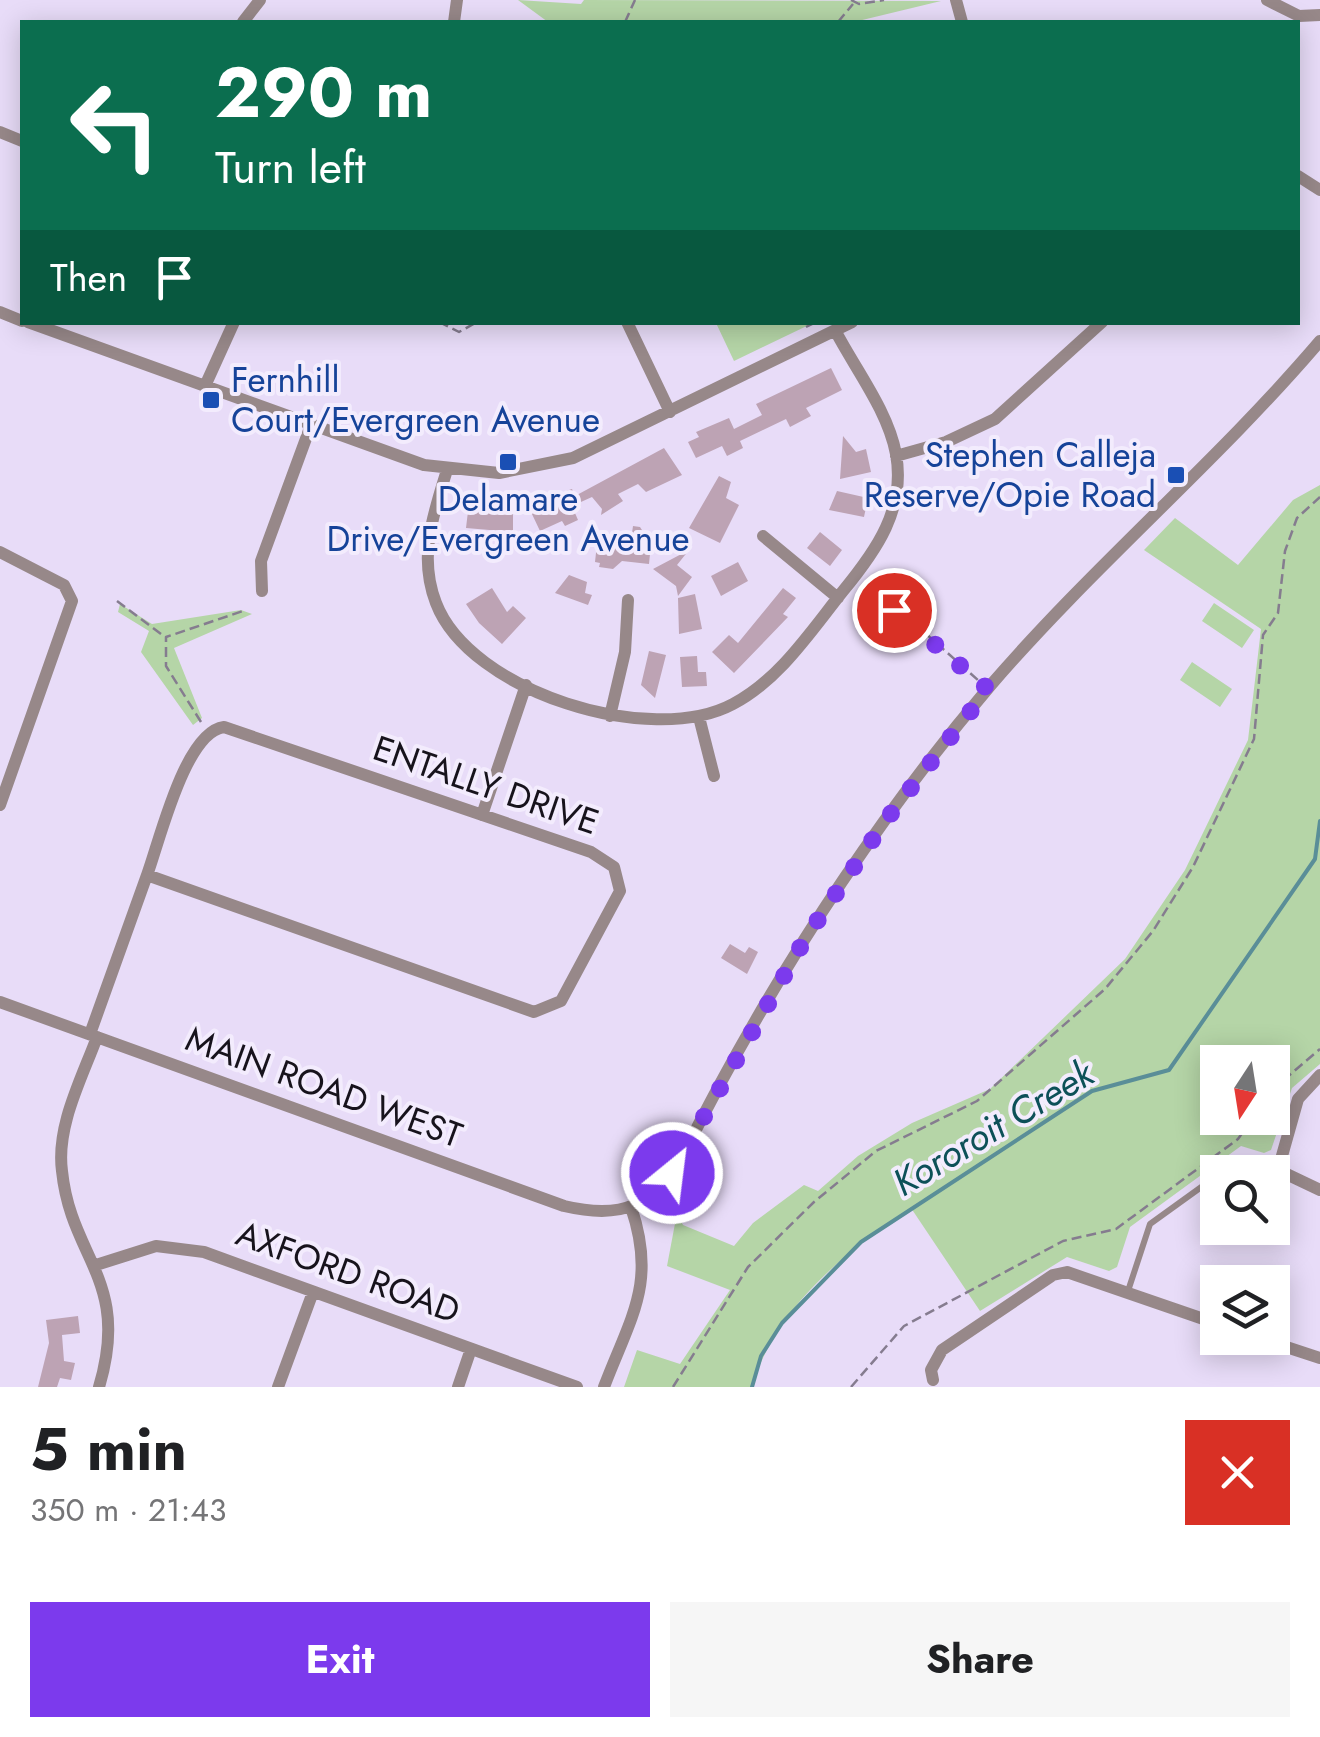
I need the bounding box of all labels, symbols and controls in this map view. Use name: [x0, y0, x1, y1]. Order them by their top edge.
text: 290 m: [215, 42, 433, 143]
icon: left: [50, 60, 180, 190]
text: Turn left: [215, 135, 366, 200]
text: Then: [50, 250, 127, 305]
icon: arrive: [147, 250, 202, 305]
place label: Fernhill Court/Evergreen Avenue: [231, 355, 600, 445]
marker: Fernhill Court/Evergreen Avenue: [200, 389, 222, 411]
place label: Stephen Calleja Reserve/Opie Road: [864, 430, 1156, 520]
marker: Delamare Drive/Evergreen Avenue: [497, 451, 519, 473]
marker: Stephen Calleja Reserve/Opie Road: [1165, 464, 1187, 486]
place label: Delamare Drive/Evergreen Avenue: [326, 474, 690, 564]
pin: [852, 568, 937, 653]
icon: arrive: [867, 583, 922, 638]
street label: ENTALLY DRIVE: [366, 723, 606, 847]
street label: MAIN ROAD WEST: [179, 1014, 469, 1160]
water label: Kororoit Creek: [882, 1045, 1105, 1209]
north arrow: [1200, 1045, 1290, 1135]
map controls: [1200, 1045, 1290, 1355]
position arrow: [620, 1121, 724, 1225]
button: search: [1200, 1155, 1290, 1245]
street label: AXFORD ROAD: [229, 1208, 467, 1336]
button: layers: [1200, 1265, 1290, 1355]
text: 5 min: [30, 1406, 187, 1493]
button: close: [1185, 1420, 1290, 1525]
text: 350 m · 21:43: [30, 1487, 226, 1533]
button: Exit: [30, 1602, 650, 1717]
button: Share: [670, 1602, 1290, 1717]

